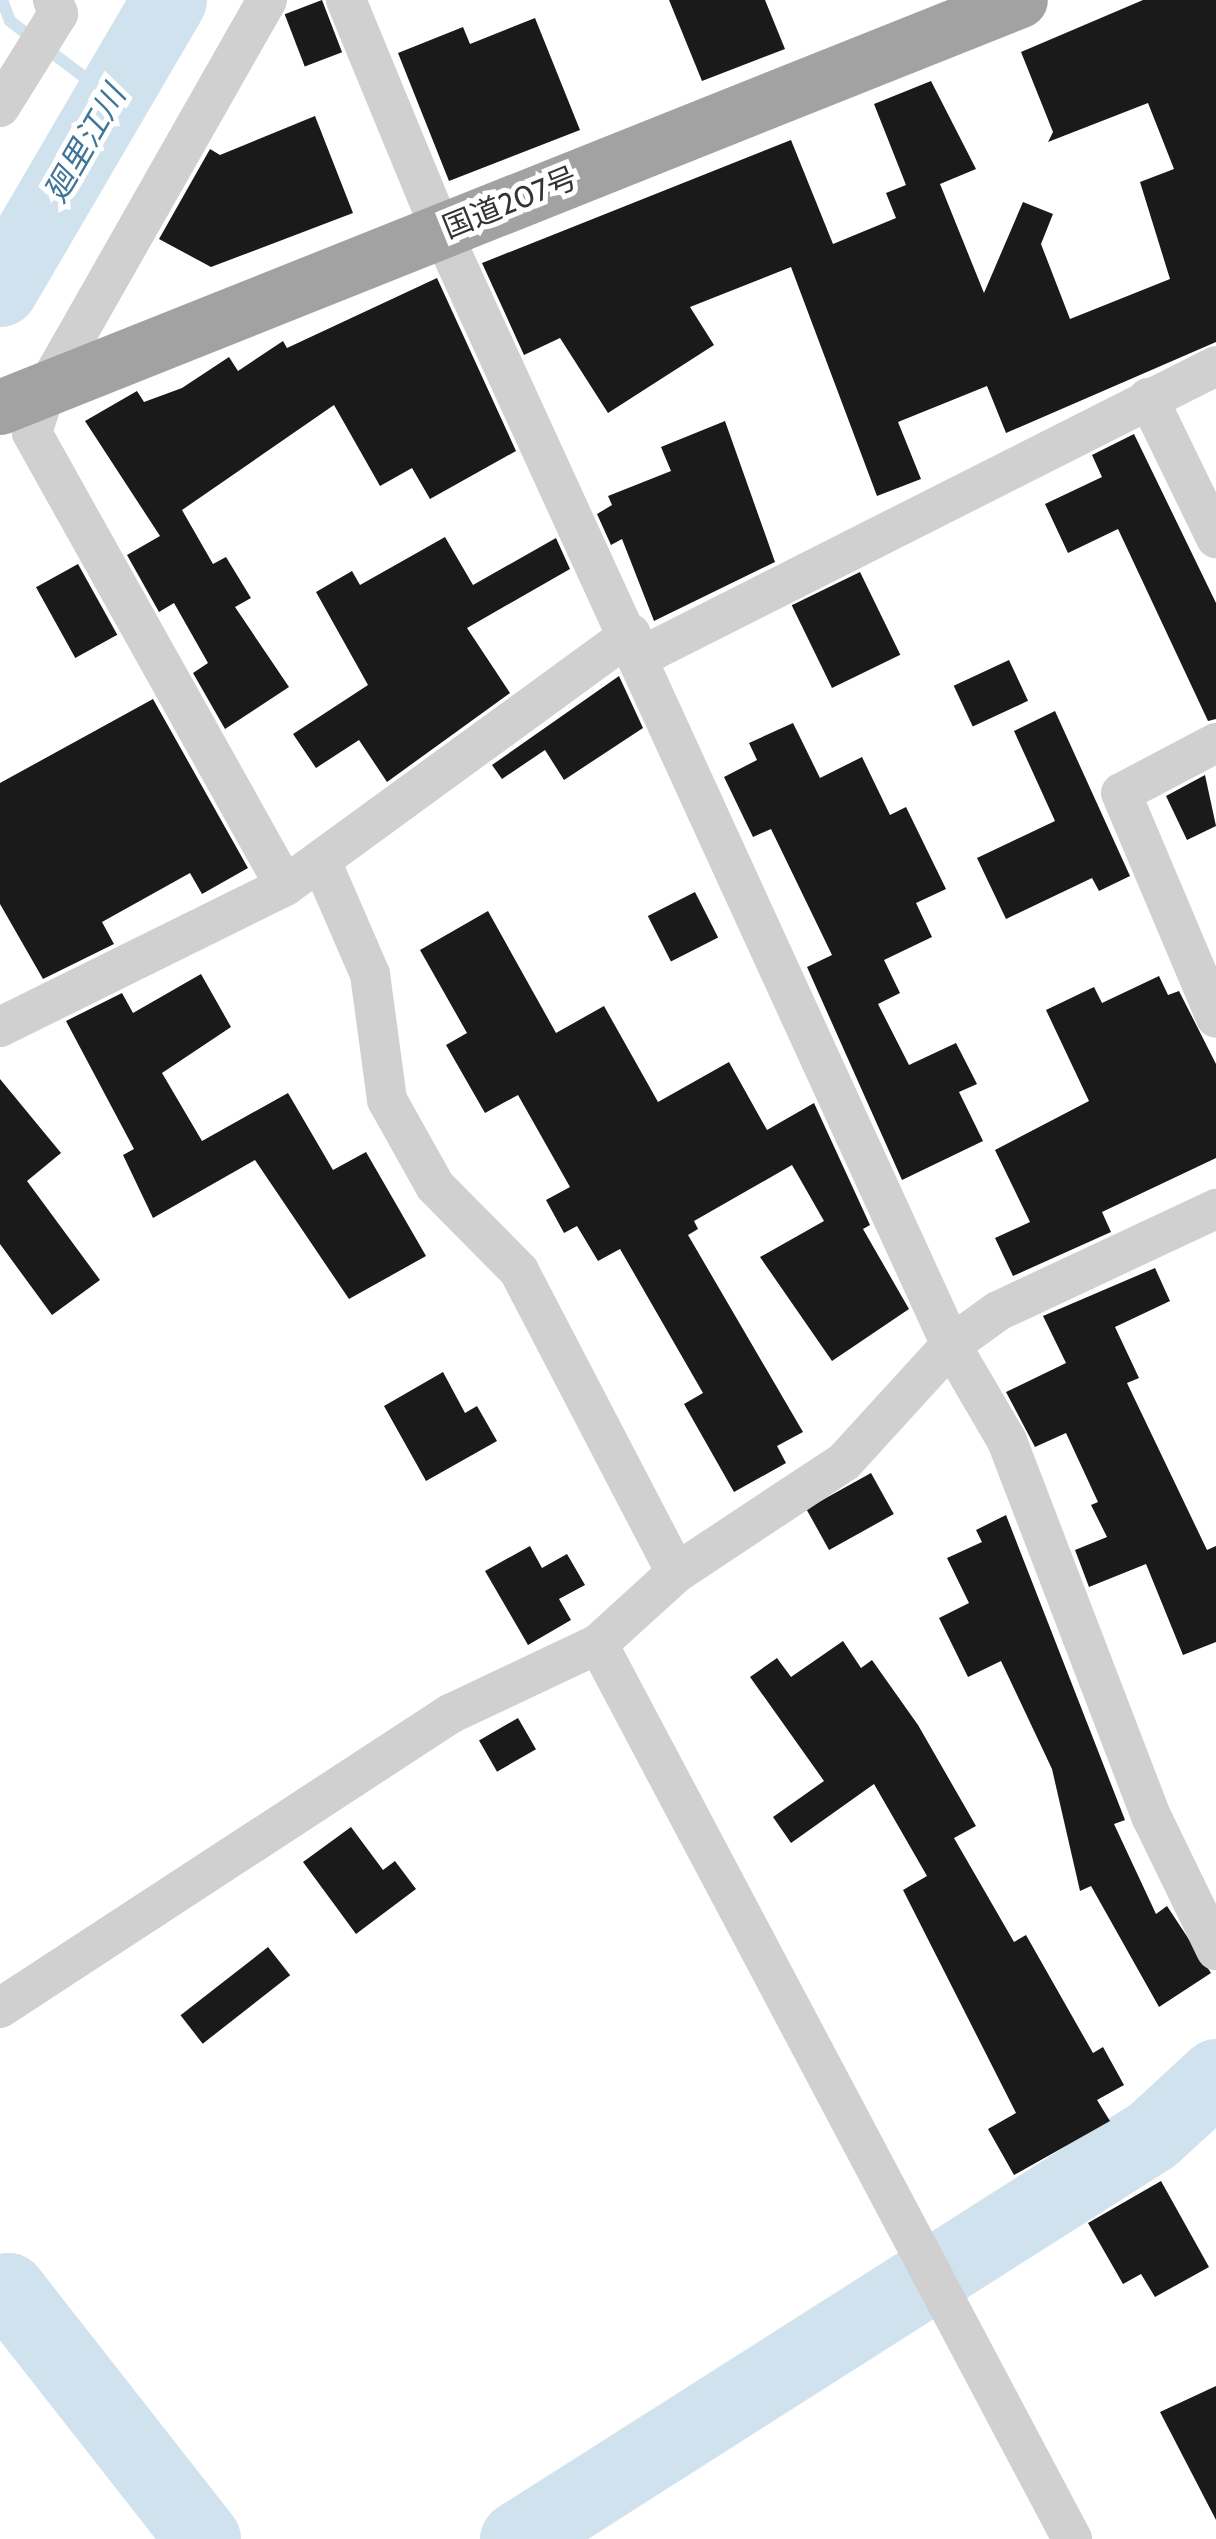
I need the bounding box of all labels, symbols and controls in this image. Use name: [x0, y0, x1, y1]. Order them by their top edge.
water label: 廻里江川: [36, 79, 134, 209]
street label: 国道207号: [438, 160, 582, 246]

